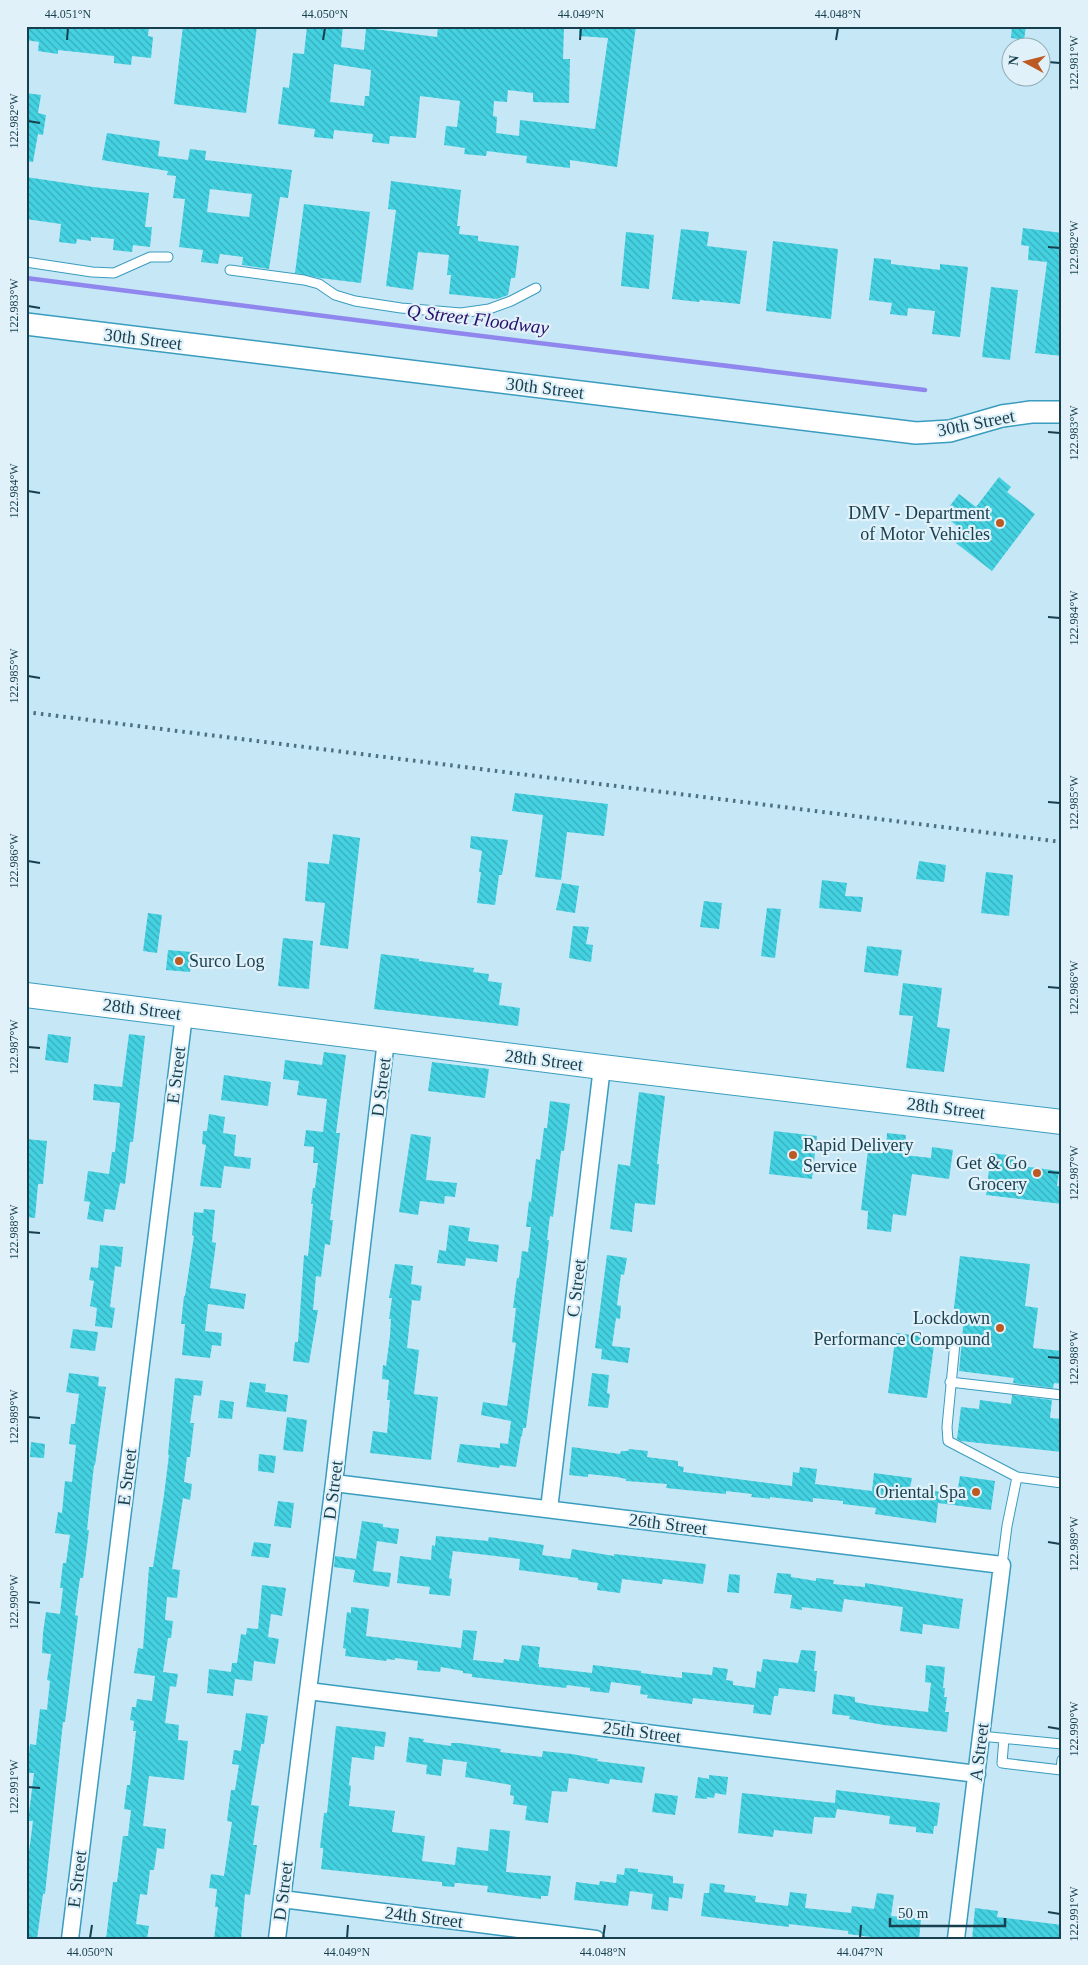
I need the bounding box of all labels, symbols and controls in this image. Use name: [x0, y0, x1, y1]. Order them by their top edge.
text: 44.051°N: [45, 7, 92, 21]
text: 44.050°N: [302, 7, 349, 21]
text: 44.049°N: [558, 7, 605, 21]
text: 44.048°N: [815, 7, 862, 21]
text: 122.981°W: [1067, 35, 1081, 91]
north arrow: [1000, 38, 1050, 88]
text: N: [1006, 55, 1022, 66]
text: 122.982°W: [7, 93, 21, 149]
text: 122.982°W: [1067, 220, 1081, 276]
text: 122.983°W: [7, 278, 21, 334]
water label: Q Street Floodway: [406, 300, 551, 338]
street label: 30th Street: [103, 324, 183, 354]
street label: 30th Street: [505, 373, 585, 403]
text: 122.983°W: [1067, 405, 1081, 461]
street label: 30th Street: [936, 406, 1016, 440]
text: 122.984°W: [7, 463, 21, 519]
place label: DMV - Department of Motor Vehicles: [848, 503, 990, 544]
marker: DMV - Department of Motor Vehicles: [994, 517, 1006, 529]
text: 122.984°W: [1067, 590, 1081, 646]
text: 122.985°W: [7, 648, 21, 704]
text: 122.985°W: [1067, 775, 1081, 831]
text: 122.986°W: [7, 833, 21, 889]
place label: Surco Log: [189, 951, 265, 971]
marker: Surco Log: [173, 955, 185, 967]
text: 122.986°W: [1067, 960, 1081, 1016]
street label: 28th Street: [102, 994, 182, 1024]
text: 122.987°W: [7, 1019, 21, 1075]
street label: E Street: [163, 1045, 189, 1105]
street label: 28th Street: [504, 1045, 584, 1075]
street label: D Street: [367, 1056, 395, 1118]
street label: 28th Street: [906, 1093, 986, 1123]
place label: Rapid Delivery Service: [803, 1135, 913, 1176]
text: 122.987°W: [1067, 1145, 1081, 1201]
marker: Rapid Delivery Service: [787, 1149, 799, 1161]
place label: Get & Go Grocery: [956, 1153, 1027, 1194]
marker: Get & Go Grocery: [1031, 1167, 1043, 1179]
text: 122.988°W: [7, 1204, 21, 1260]
street label: C Street: [563, 1258, 589, 1318]
place label: Lockdown Performance Compound: [814, 1308, 990, 1349]
marker: Lockdown Performance Compound: [994, 1322, 1006, 1334]
text: 122.988°W: [1067, 1330, 1081, 1386]
text: 122.989°W: [7, 1389, 21, 1445]
street label: E Street: [114, 1447, 140, 1507]
street label: D Street: [319, 1459, 347, 1521]
place label: Oriental Spa: [876, 1482, 966, 1502]
marker: Oriental Spa: [970, 1486, 982, 1498]
street label: 26th Street: [628, 1509, 708, 1539]
text: 122.989°W: [1067, 1516, 1081, 1572]
text: 122.990°W: [7, 1574, 21, 1630]
text: 122.990°W: [1067, 1701, 1081, 1757]
street label: 25th Street: [602, 1717, 682, 1747]
street label: A Street: [966, 1722, 992, 1782]
text: 122.991°W: [7, 1759, 21, 1815]
street label: E Street: [64, 1849, 90, 1909]
street label: D Street: [269, 1860, 297, 1922]
text: 122.991°W: [1067, 1886, 1081, 1942]
scale bar: [890, 1895, 1006, 1927]
street label: 24th Street: [384, 1902, 464, 1932]
text: 50 m: [898, 1905, 929, 1921]
text: 44.050°N: [67, 1945, 114, 1959]
text: 44.049°N: [324, 1945, 371, 1959]
text: 44.048°N: [580, 1945, 627, 1959]
text: 44.047°N: [837, 1945, 884, 1959]

